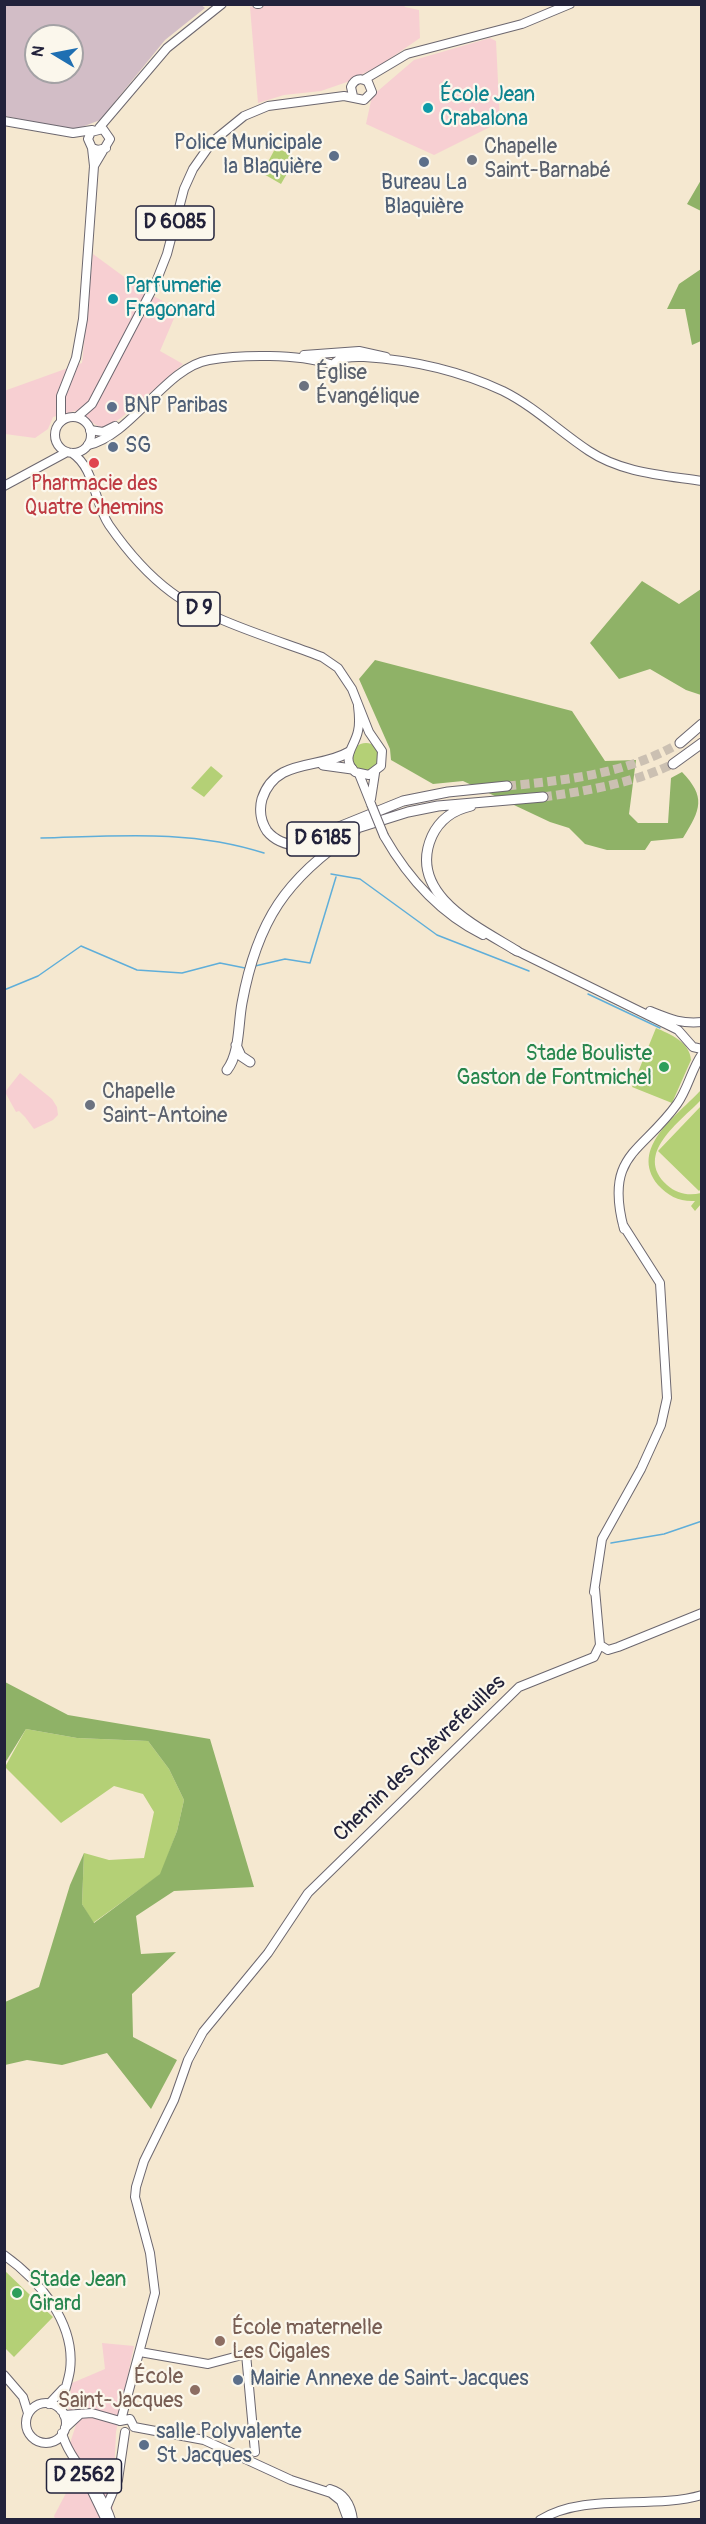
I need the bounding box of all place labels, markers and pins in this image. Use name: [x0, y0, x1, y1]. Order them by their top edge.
place label: École Jean Crabalona: [440, 83, 535, 133]
marker: École Jean Crabalona: [421, 101, 435, 115]
place label: Police Municipale la Blaquière: [174, 131, 322, 181]
place label: Chapelle Saint-Barnabé: [484, 135, 611, 185]
marker: Police Municipale la Blaquière: [327, 149, 341, 163]
marker: Chapelle Saint-Barnabé: [465, 153, 479, 167]
marker: Bureau La Blaquière: [417, 155, 431, 169]
place label: Bureau La Blaquière: [381, 171, 467, 221]
place label: Parfumerie Fragonard: [125, 274, 221, 324]
marker: Parfumerie Fragonard: [106, 292, 120, 306]
place label: Église Évangélique: [316, 361, 419, 411]
marker: Église Évangélique: [297, 379, 311, 393]
place label: BNP Paribas: [124, 394, 227, 420]
marker: BNP Paribas: [105, 400, 119, 414]
place label: SG: [125, 434, 151, 460]
marker: SG: [106, 440, 120, 454]
marker: Pharmacie des Quatre Chemins: [87, 456, 101, 470]
place label: Pharmacie des Quatre Chemins: [25, 472, 163, 522]
place label: Stade Bouliste Gaston de Fontmichel: [456, 1042, 652, 1092]
marker: Stade Bouliste Gaston de Fontmichel: [657, 1060, 671, 1074]
place label: Chapelle Saint-Antoine: [102, 1080, 227, 1130]
marker: Chapelle Saint-Antoine: [83, 1098, 97, 1112]
place label: Stade Jean Girard: [29, 2268, 126, 2318]
marker: Stade Jean Girard: [10, 2286, 24, 2300]
place label: École maternelle Les Cigales: [232, 2316, 382, 2366]
marker: École maternelle Les Cigales: [213, 2334, 227, 2348]
place label: École Saint-Jacques: [58, 2365, 183, 2415]
place label: Mairie Annexe de Saint-Jacques: [250, 2367, 529, 2393]
marker: Mairie Annexe de Saint-Jacques: [231, 2373, 245, 2387]
marker: École Saint-Jacques: [188, 2383, 202, 2397]
place label: salle Polyvalente St Jacques: [156, 2420, 302, 2470]
marker: salle Polyvalente St Jacques: [137, 2438, 151, 2452]

